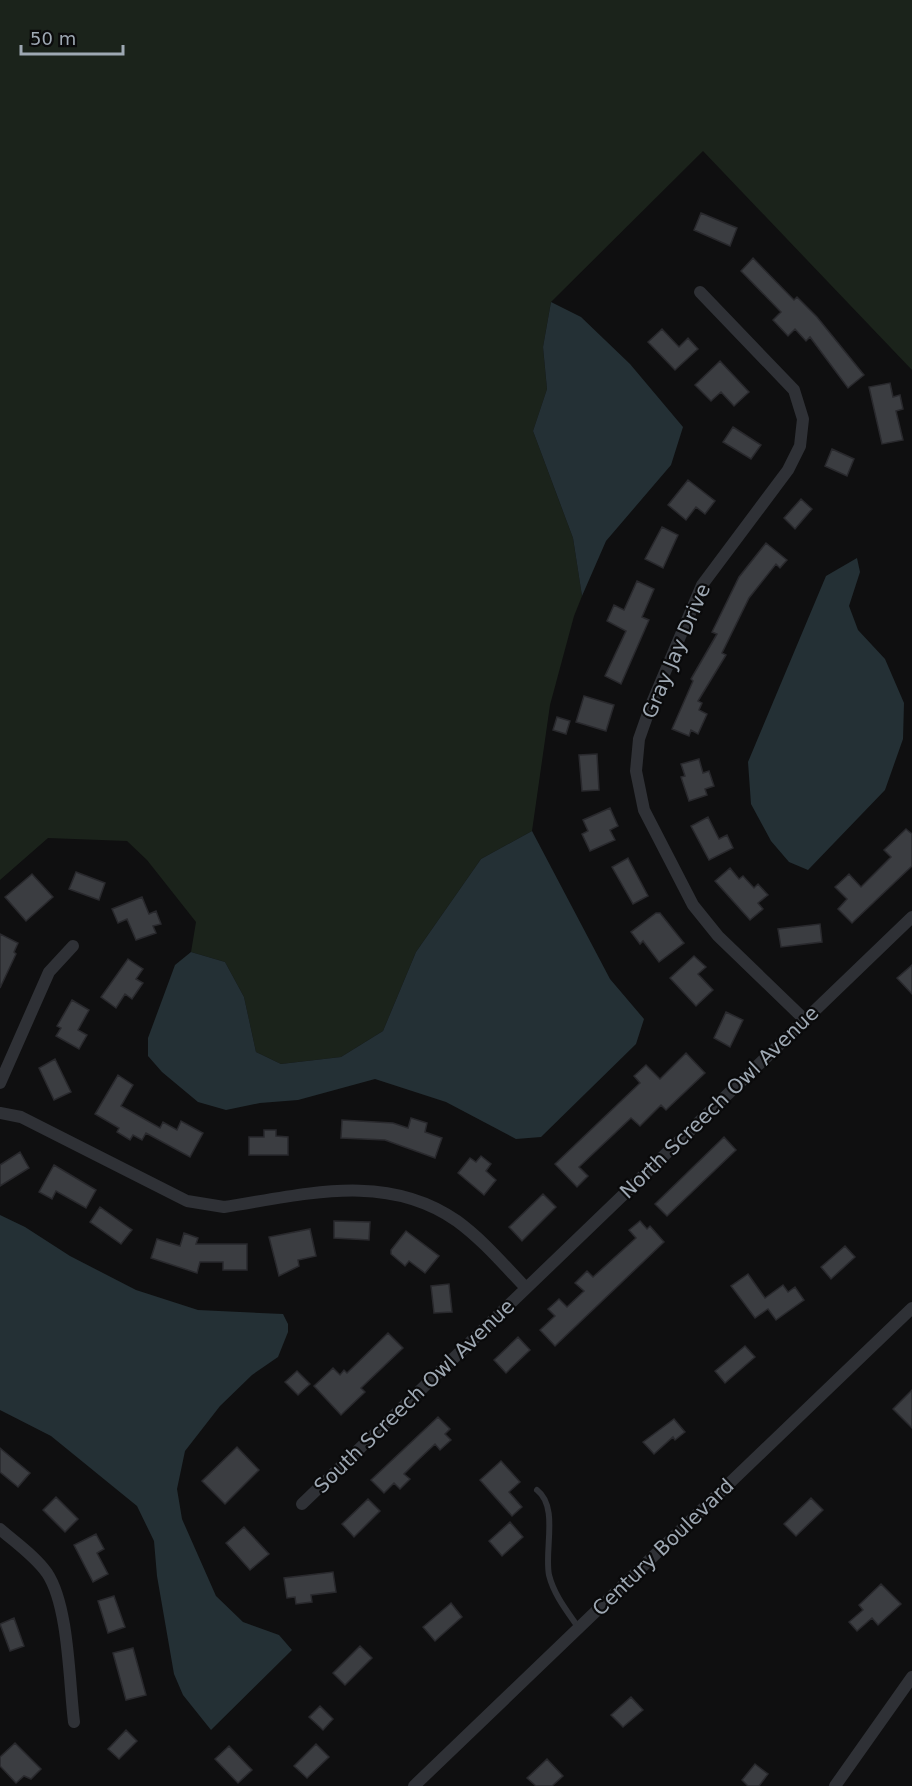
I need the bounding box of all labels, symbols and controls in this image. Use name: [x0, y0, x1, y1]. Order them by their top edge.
scale bar: [21, 18, 123, 56]
text: 50 m: [30, 28, 76, 49]
street label: Gray Jay Drive: [637, 580, 715, 722]
street label: North Screech Owl Avenue: [615, 1001, 823, 1203]
street label: South Screech Owl Avenue: [309, 1294, 519, 1498]
street label: Century Boulevard: [587, 1473, 739, 1621]

